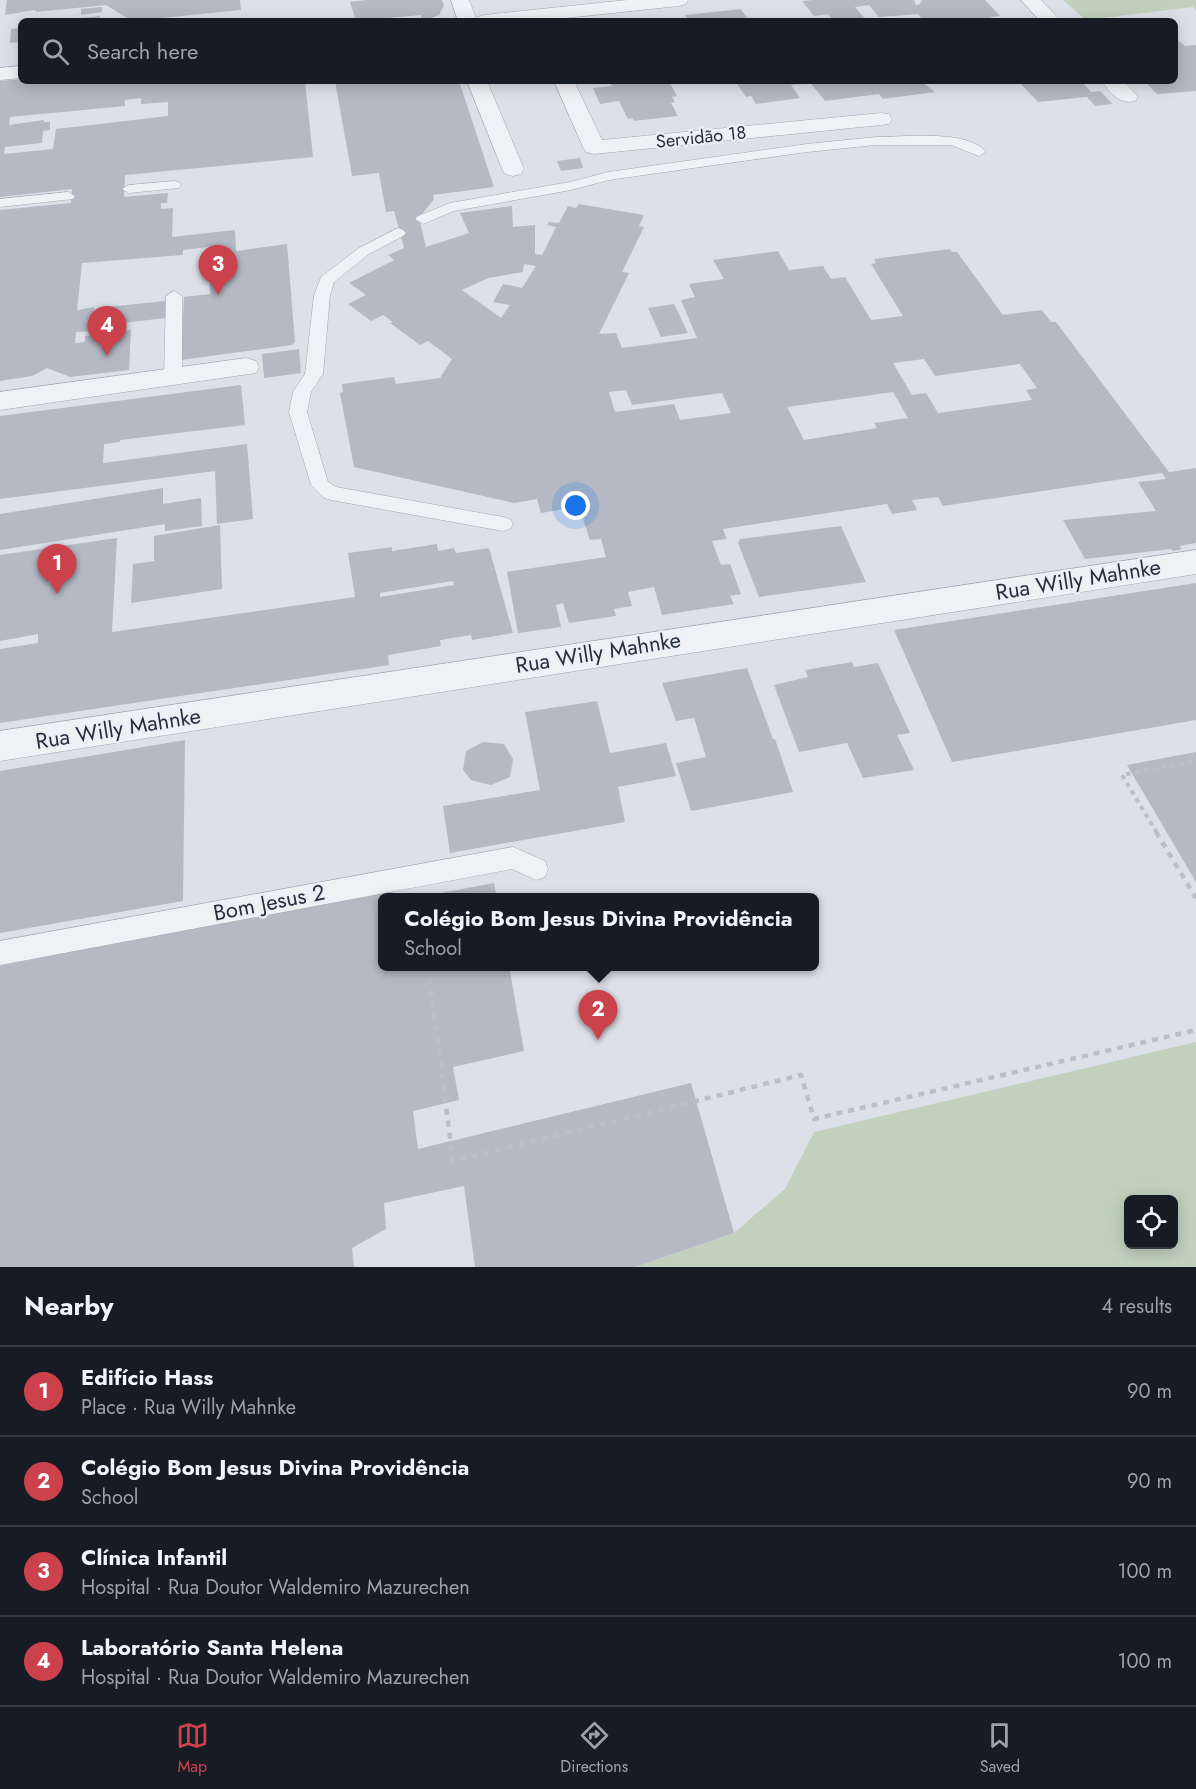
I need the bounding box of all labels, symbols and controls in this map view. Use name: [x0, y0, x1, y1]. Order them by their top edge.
search box: [18, 18, 1178, 84]
icon: search: [39, 35, 72, 68]
text: Search here: [87, 35, 198, 67]
street label: Servidão 18: [655, 119, 747, 155]
pin: 3: [198, 246, 238, 295]
pin: 4: [88, 306, 126, 356]
your location: [561, 491, 590, 520]
pin: 1: [38, 544, 76, 594]
street label: Rua Willy Mahnke: [993, 550, 1163, 608]
street label: Rua Willy Mahnke: [513, 623, 683, 681]
street label: Rua Willy Mahnke: [33, 699, 203, 757]
street label: Bom Jesus 2: [210, 876, 328, 928]
popup: [378, 893, 819, 971]
text: Colégio Bom Jesus Divina Providência: [404, 902, 793, 934]
text: School: [404, 934, 462, 963]
pin: 2: [578, 990, 618, 1040]
map controls: [1124, 1195, 1178, 1249]
button: locate: [1124, 1195, 1178, 1249]
text: Nearby: [24, 1287, 113, 1325]
text: 4 results: [1101, 1292, 1172, 1321]
text: Edifício Hass: [81, 1361, 213, 1393]
text: 1: [38, 1377, 49, 1406]
text: 90 m: [1127, 1377, 1172, 1406]
text: Place · Rua Willy Mahnke: [81, 1393, 296, 1422]
text: Colégio Bom Jesus Divina Providência: [81, 1451, 469, 1483]
text: 2: [37, 1467, 50, 1496]
text: 90 m: [1127, 1467, 1172, 1496]
text: School: [81, 1483, 138, 1512]
text: Clínica Infantil: [81, 1541, 227, 1573]
text: 3: [37, 1557, 50, 1586]
text: 100 m: [1117, 1557, 1172, 1586]
text: Hospital · Rua Doutor Waldemiro Mazurechen: [81, 1573, 470, 1602]
text: Laboratório Santa Helena: [81, 1631, 343, 1663]
text: 4: [37, 1647, 50, 1676]
text: 100 m: [1117, 1647, 1172, 1676]
text: Hospital · Rua Doutor Waldemiro Mazurechen: [81, 1663, 470, 1692]
tab: Map: [176, 1719, 209, 1778]
tab: Directions: [560, 1719, 628, 1778]
tab: Saved: [980, 1719, 1020, 1778]

